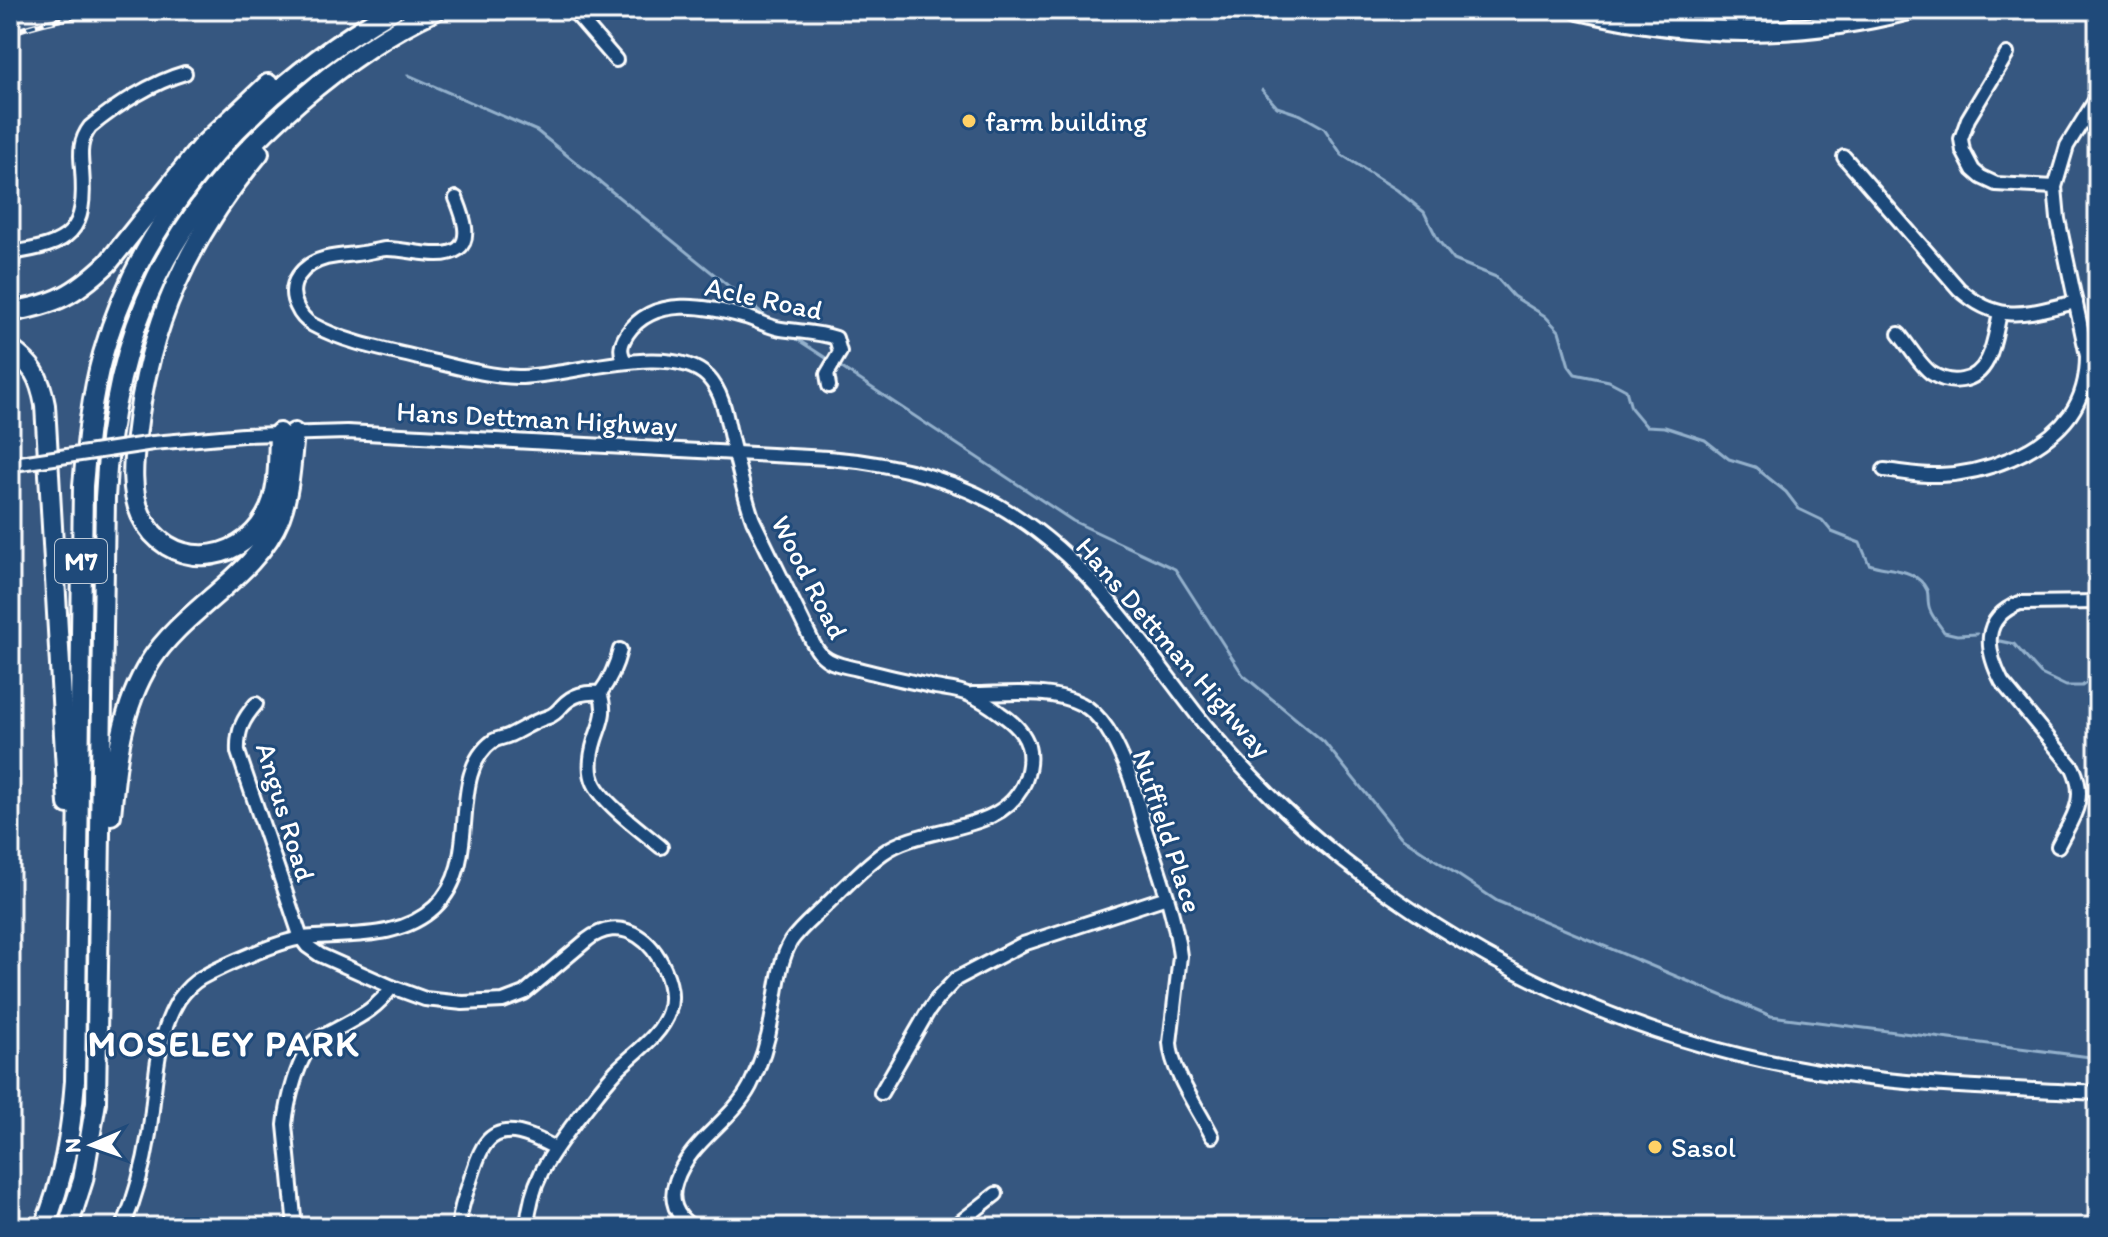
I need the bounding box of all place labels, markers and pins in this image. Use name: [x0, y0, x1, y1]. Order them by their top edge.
place label: farm building: [985, 104, 1148, 138]
marker: farm building: [960, 112, 978, 130]
place label: Sasol: [1671, 1130, 1736, 1164]
marker: Sasol: [1646, 1138, 1664, 1156]

